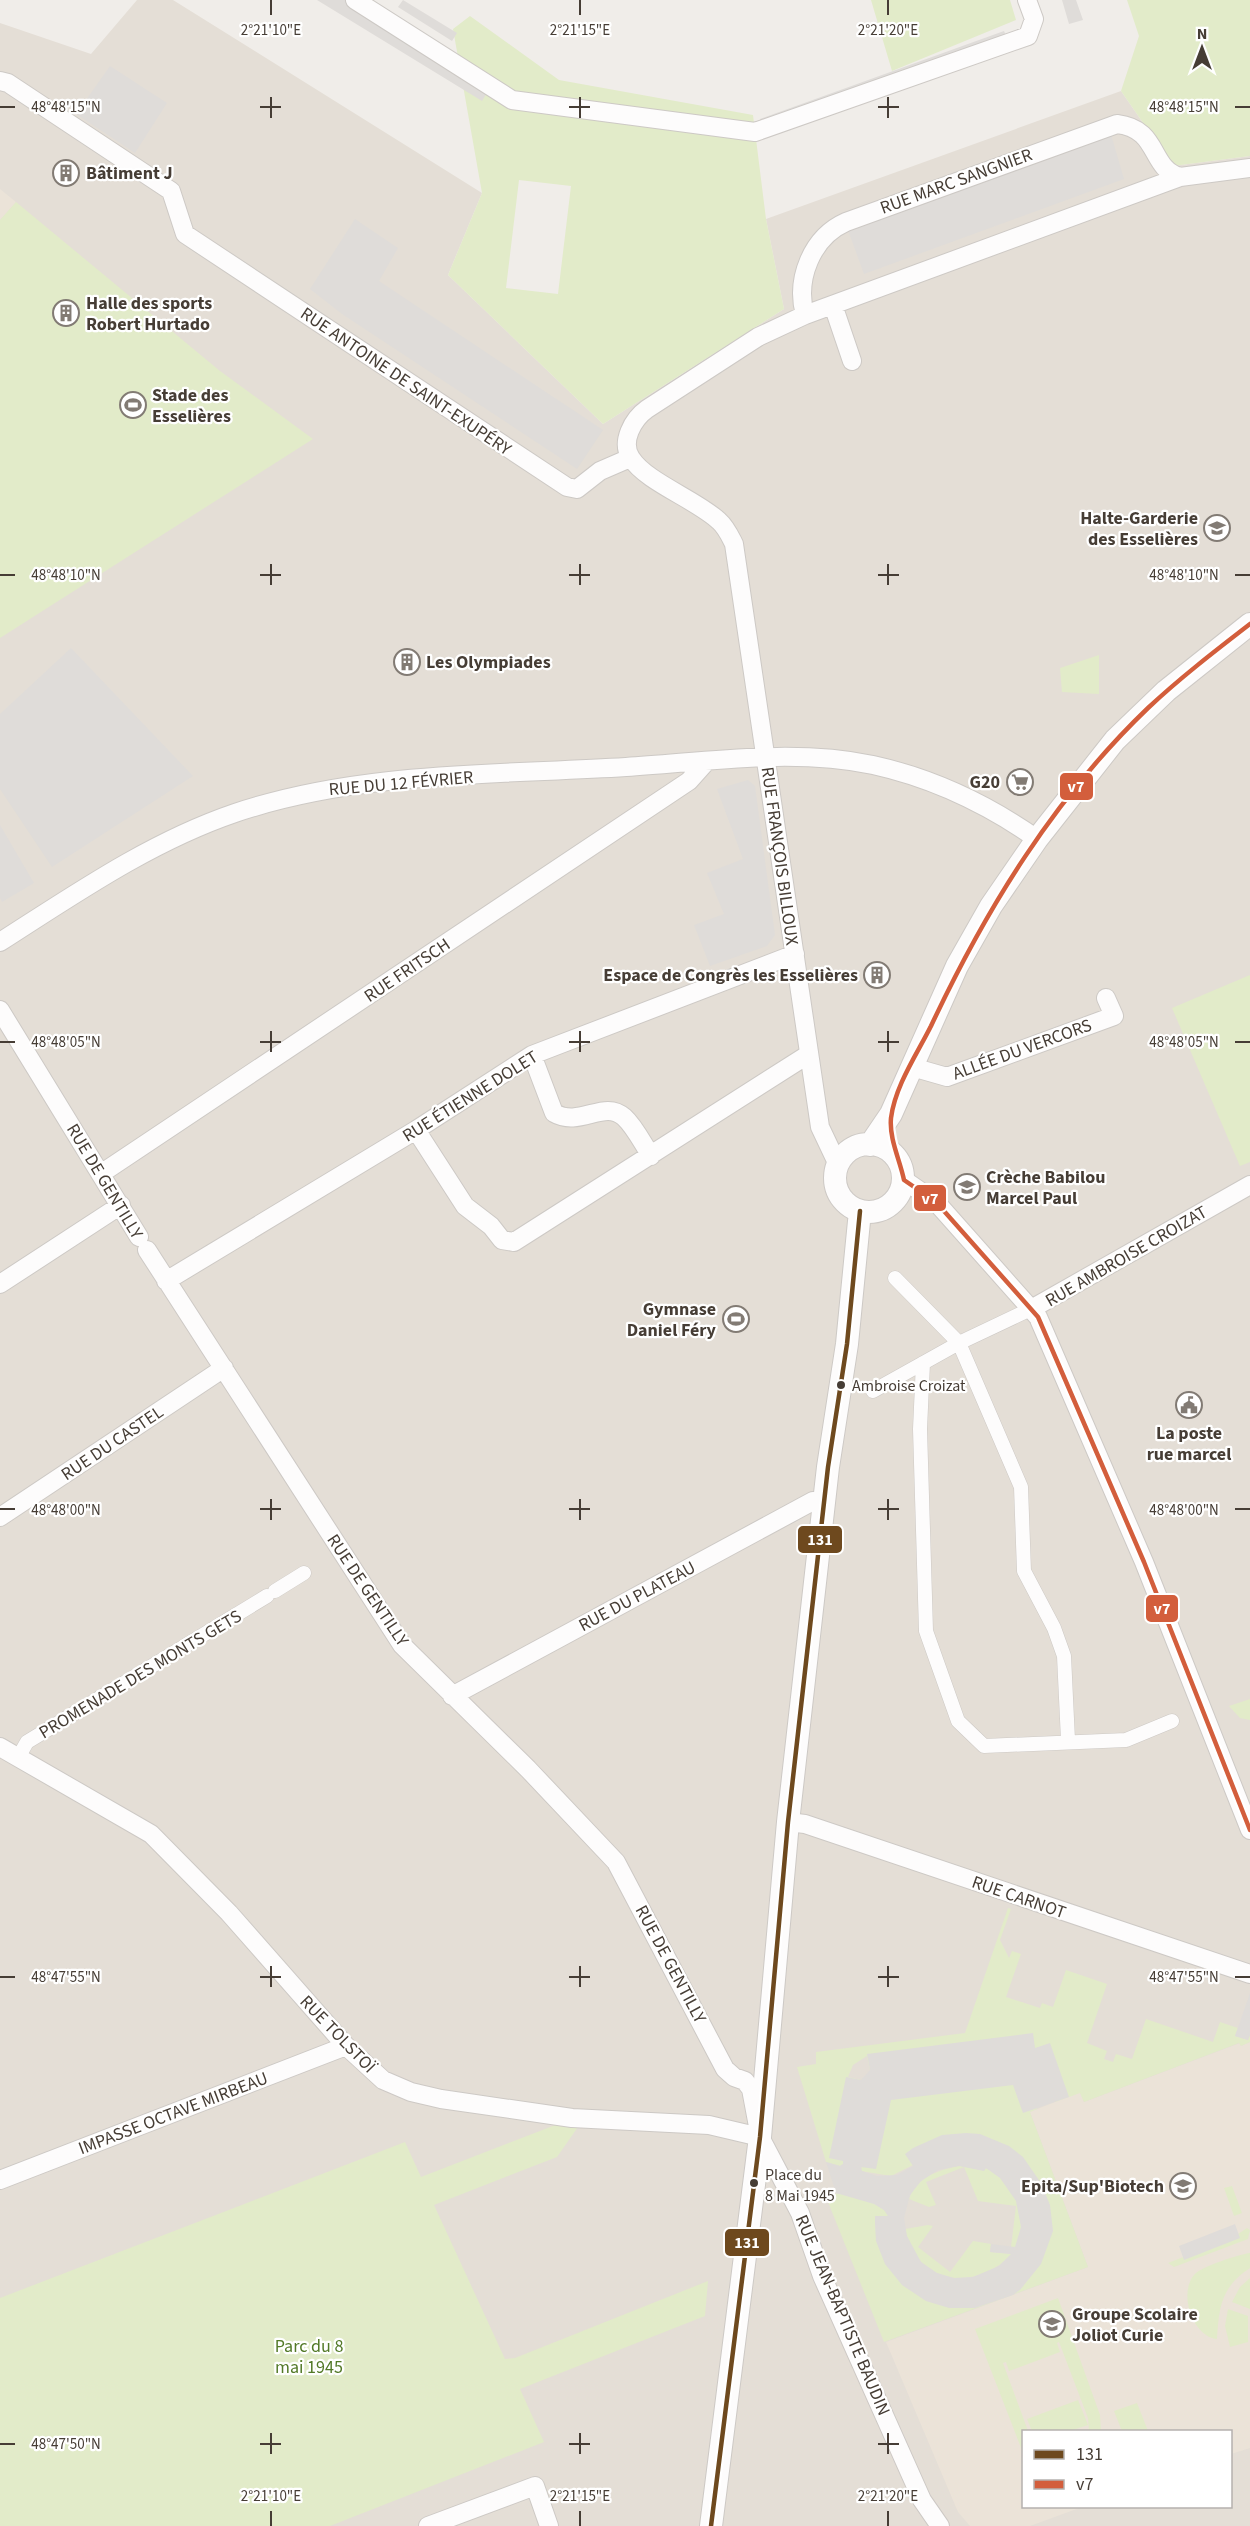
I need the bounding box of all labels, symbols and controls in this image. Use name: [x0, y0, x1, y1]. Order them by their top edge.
north arrow: [1172, 18, 1232, 78]
text: 2°21'10"E: [241, 20, 301, 41]
text: 2°21'15"E: [550, 20, 610, 41]
text: 2°21'20"E: [858, 20, 918, 41]
text: N: [1197, 23, 1207, 45]
text: 48°48'15"N: [31, 97, 101, 118]
text: 48°48'15"N: [1149, 97, 1219, 118]
street label: RUE MARC SANGNIER: [877, 142, 1036, 221]
building icon: Bâtiment J: [51, 158, 81, 188]
place label: Bâtiment J: [86, 161, 173, 186]
place label: Halle des sports Robert Hurtado: [86, 291, 212, 337]
building icon: Halle des sports Robert Hurtado: [51, 298, 81, 328]
street label: RUE ANTOINE DE SAINT-EXUPÉRY: [295, 301, 516, 462]
place label: Stade des Esselières: [152, 383, 231, 429]
sports icon: Stade des Esselières: [118, 390, 148, 420]
place label: Halte-Garderie des Esselières: [1080, 506, 1198, 552]
school or university icon: Halte-Garderie des Esselières: [1202, 513, 1232, 543]
text: 48°48'10"N: [31, 565, 101, 586]
text: 48°48'10"N: [1149, 565, 1219, 586]
building icon: Les Olympiades: [392, 647, 422, 677]
place label: Les Olympiades: [426, 650, 551, 675]
street label: RUE DU 12 FÉVRIER: [328, 765, 474, 802]
street label: RUE FRANÇOIS BILLOUX: [755, 765, 804, 947]
supermarket icon: G20: [1005, 767, 1035, 797]
place label: G20: [970, 770, 1000, 795]
line badge: v7: [1059, 772, 1094, 801]
text: v7: [1068, 776, 1084, 798]
street label: RUE FRITSCH: [359, 932, 455, 1009]
building icon: Espace de Congrès les Esselières: [862, 960, 892, 990]
place label: Espace de Congrès les Esselières: [603, 963, 858, 988]
street label: ALLÉE DU VERCORS: [949, 1013, 1095, 1086]
text: 48°48'05"N: [31, 1032, 101, 1053]
text: 48°48'05"N: [1149, 1032, 1219, 1053]
street label: RUE ÉTIENNE DOLET: [398, 1044, 543, 1148]
street label: RUE DE GENTILLY: [60, 1119, 149, 1244]
place label: Crèche Babilou Marcel Paul: [986, 1165, 1105, 1211]
school or university icon: Crèche Babilou Marcel Paul: [952, 1172, 982, 1202]
line badge: v7: [913, 1184, 947, 1212]
text: v7: [922, 1188, 938, 1210]
street label: RUE AMBROISE CROIZAT: [1041, 1200, 1212, 1313]
place label: Gymnase Daniel Féry: [627, 1297, 717, 1343]
sports icon: Gymnase Daniel Féry: [721, 1304, 751, 1334]
place label: Ambroise Croizat: [852, 1375, 966, 1397]
marker: Ambroise Croizat: [835, 1379, 847, 1391]
public building icon: La poste rue marcel: [1174, 1390, 1204, 1420]
street label: RUE DU CASTEL: [56, 1400, 169, 1487]
place label: La poste rue marcel: [1147, 1421, 1231, 1467]
text: 48°48'00"N: [31, 1500, 101, 1521]
text: 48°48'00"N: [1149, 1500, 1219, 1521]
line badge: 131: [797, 1525, 843, 1554]
street label: RUE DE GENTILLY: [321, 1529, 415, 1652]
text: 131: [807, 1529, 833, 1551]
street label: RUE DU PLATEAU: [574, 1555, 700, 1638]
line badge: v7: [1145, 1594, 1179, 1623]
text: v7: [1154, 1598, 1170, 1620]
street label: PROMENADE DES MONTS GETS: [34, 1604, 246, 1745]
street label: RUE CARNOT: [968, 1870, 1070, 1925]
street label: RUE DE GENTILLY: [629, 1901, 712, 2028]
text: 48°47'55"N: [31, 1967, 101, 1988]
text: 48°47'55"N: [1149, 1967, 1219, 1988]
street label: RUE TOLSTOÏ: [294, 1990, 382, 2080]
street label: IMPASSE OCTAVE MIRBEAU: [75, 2066, 271, 2161]
place label: Place du 8 Mai 1945: [765, 2164, 835, 2207]
school or university icon: Epita/Sup'Biotech: [1168, 2171, 1198, 2201]
place label: Epita/Sup'Biotech: [1021, 2174, 1164, 2199]
marker: Place du 8 Mai 1945: [748, 2177, 760, 2189]
street label: RUE JEAN-BAPTISTE BAUDIN: [789, 2211, 896, 2419]
line badge: 131: [724, 2228, 770, 2257]
text: 131: [734, 2232, 760, 2254]
place label: Groupe Scolaire Joliot Curie: [1072, 2302, 1198, 2348]
school or university icon: Groupe Scolaire Joliot Curie: [1037, 2309, 1067, 2339]
park label: Parc du 8 mai 1945: [275, 2334, 343, 2380]
legend: [1022, 2430, 1232, 2508]
text: 48°47'50"N: [31, 2434, 101, 2455]
text: 131: [1076, 2442, 1103, 2467]
text: v7: [1076, 2472, 1093, 2497]
text: 2°21'10"E: [241, 2486, 301, 2507]
text: 2°21'15"E: [550, 2486, 610, 2507]
text: 2°21'20"E: [858, 2486, 918, 2507]

